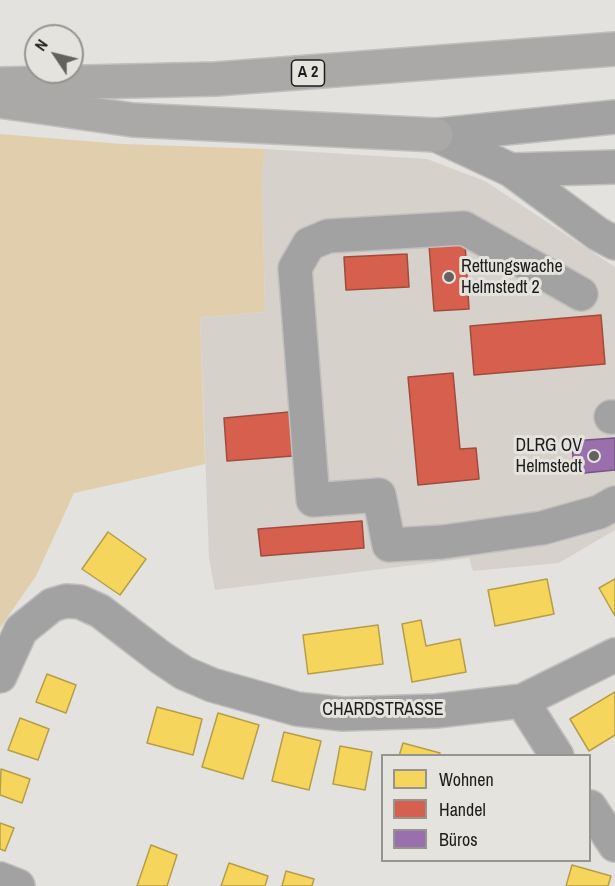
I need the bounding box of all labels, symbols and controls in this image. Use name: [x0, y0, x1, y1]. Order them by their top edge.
north arrow: [24, 24, 84, 84]
text: N: [29, 35, 53, 55]
road number: A 2: [292, 60, 324, 86]
place label: Rettungswache Helmstedt 2: [461, 256, 563, 298]
marker: Rettungswache Helmstedt 2: [442, 270, 456, 284]
place label: DLRG OV Helmstedt: [516, 435, 582, 478]
marker: DLRG OV Helmstedt: [587, 449, 601, 463]
street label: CHARDSTRASSE: [322, 699, 444, 721]
legend: [381, 754, 591, 862]
text: Wohnen: [439, 767, 494, 792]
text: Handel: [439, 797, 486, 822]
text: Büros: [439, 827, 478, 852]

